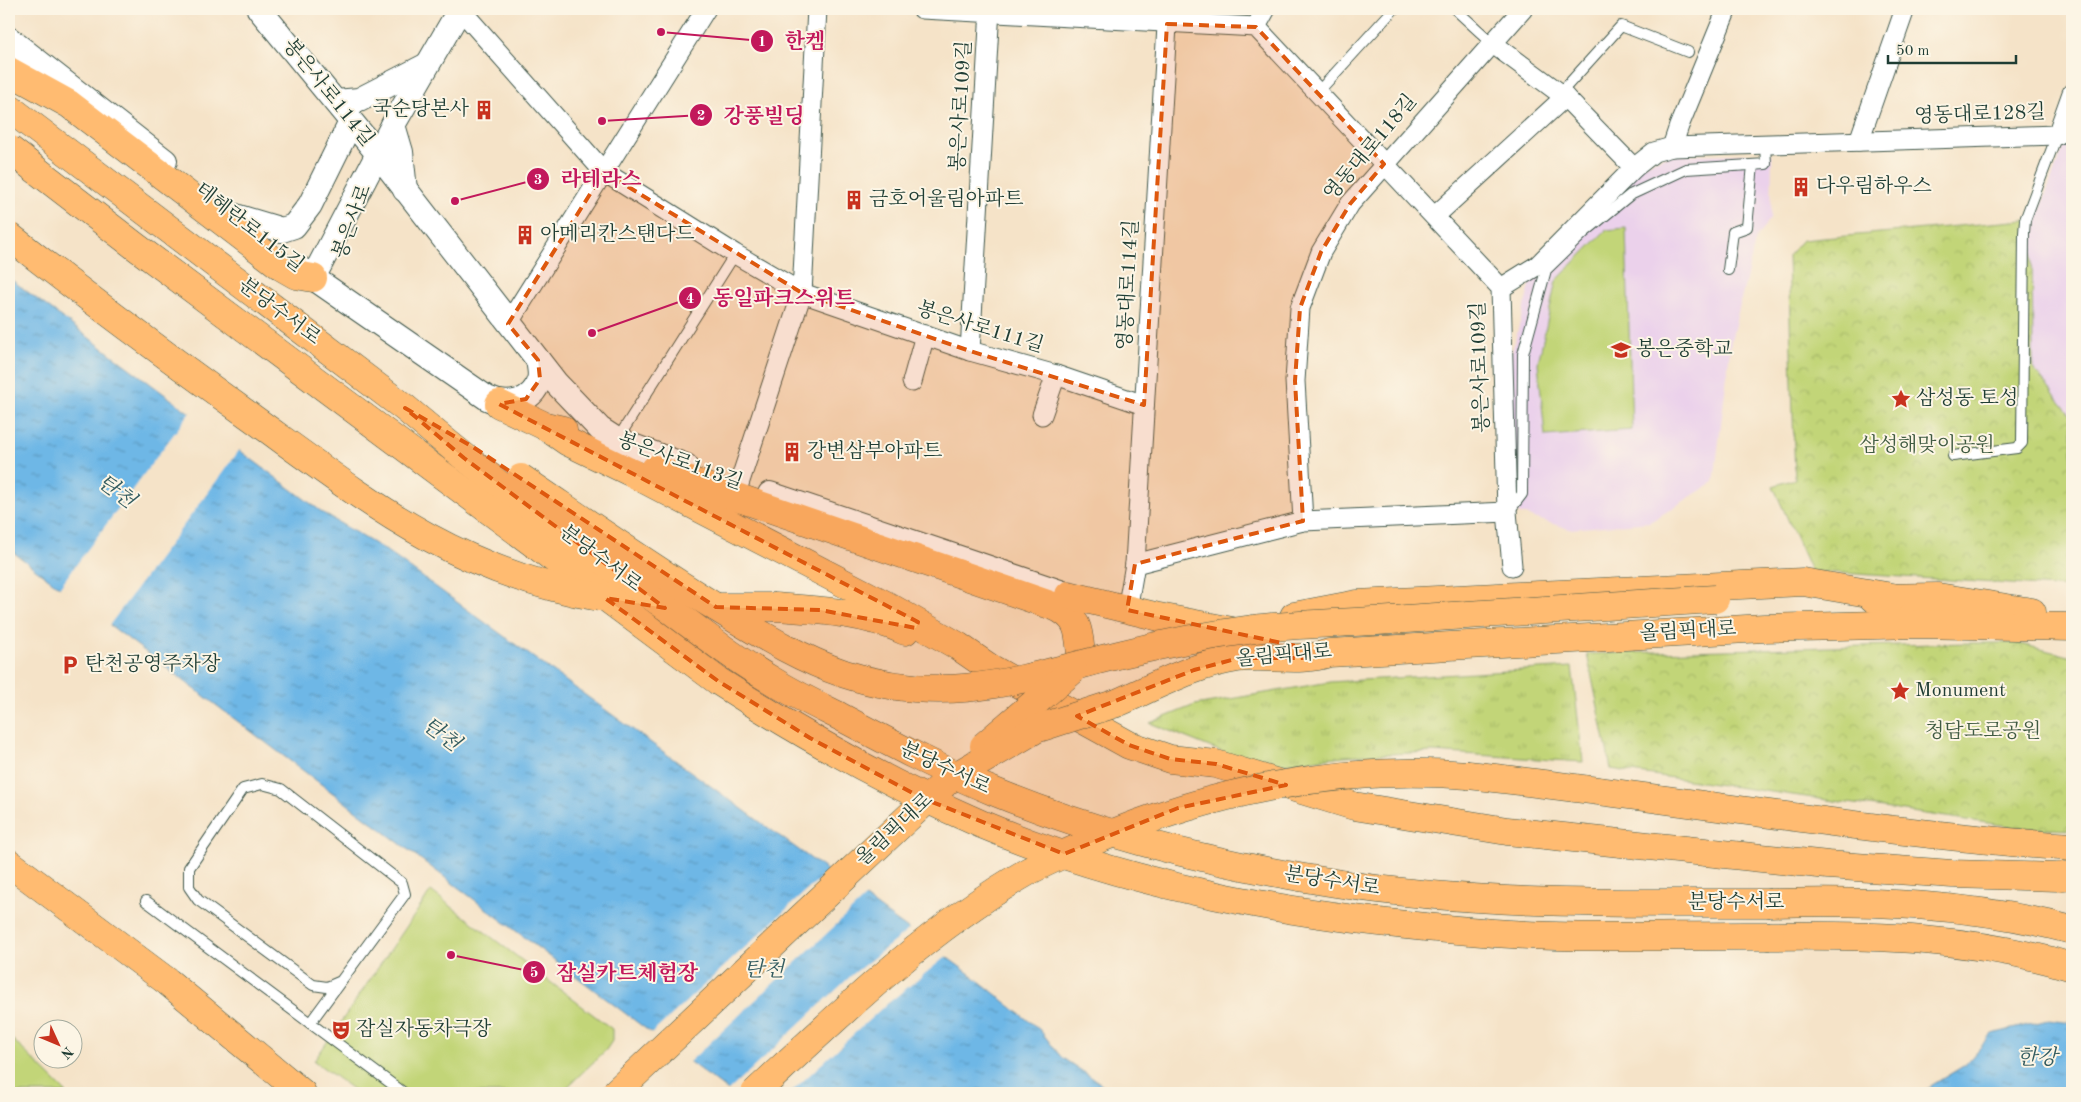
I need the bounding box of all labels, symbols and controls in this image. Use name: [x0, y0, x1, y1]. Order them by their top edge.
callout: 한켐: [749, 23, 835, 59]
text: 한켐: [785, 29, 825, 53]
scale bar: [1888, 32, 2016, 64]
street label: 봉은사로114길: [279, 34, 379, 150]
text: 1: [758, 35, 766, 50]
street label: 봉은사로109길: [946, 40, 975, 172]
text: 50 m: [1896, 44, 1930, 59]
street label: 영동대로118길: [1320, 90, 1421, 205]
place label: 국순당본사: [372, 97, 470, 120]
callout: 강풍빌딩: [689, 97, 815, 133]
building icon: 국순당본사: [473, 99, 495, 121]
street label: 영동대로128길: [1914, 101, 2046, 127]
text: 강풍빌딩: [723, 104, 805, 128]
text: 2: [697, 109, 705, 124]
callout: 라테라스: [525, 161, 651, 197]
text: 라테라스: [560, 167, 642, 191]
text: 3: [534, 173, 542, 188]
place label: 다우림하우스: [1816, 175, 1932, 197]
building icon: 다우림하우스: [1790, 176, 1812, 198]
street label: 테헤란로115길: [191, 178, 308, 276]
street label: 봉은사로: [328, 181, 376, 262]
place label: 금호어울림아파트: [869, 188, 1024, 210]
building icon: 금호어울림아파트: [843, 189, 865, 211]
street label: 영동대로114길: [1114, 219, 1142, 351]
place label: 아메리칸스탠다드: [540, 223, 695, 245]
building icon: 아메리칸스탠다드: [514, 224, 536, 246]
street label: 분당수서로: [234, 273, 325, 349]
callout: 동일파크스위트: [678, 280, 865, 316]
text: 동일파크스위트: [713, 286, 855, 310]
text: 4: [686, 292, 694, 307]
street label: 봉은사로111길: [914, 296, 1047, 357]
street label: 봉은사로109길: [1466, 301, 1493, 433]
place label: 봉은중학교: [1636, 337, 1733, 360]
school or university icon: 봉은중학교: [1610, 339, 1632, 361]
place label: 삼성동 토성: [1916, 387, 2018, 409]
place icon: 삼성동 토성: [1890, 388, 1912, 410]
street label: 봉은사로113길: [615, 427, 746, 494]
park label: 삼성해맞이공원: [1859, 434, 1995, 456]
place label: 강변삼부아파트: [807, 440, 942, 462]
building icon: 강변삼부아파트: [781, 441, 803, 463]
water label: 탄천: [93, 470, 141, 514]
street label: 분당수서로: [555, 520, 646, 596]
street label: 올림픽대로: [1639, 617, 1737, 645]
street label: 올림픽대로: [1235, 640, 1333, 670]
place label: 탄천공영주차장: [85, 653, 221, 675]
parking icon: 탄천공영주차장: [59, 654, 81, 676]
place icon: Monument: [1889, 680, 1911, 702]
place label: Monument: [1915, 681, 2006, 701]
water label: 탄천: [418, 713, 466, 757]
park label: 청담도로공원: [1925, 720, 2041, 742]
street label: 분당수서로: [897, 737, 994, 798]
street label: 올림픽대로: [851, 788, 937, 870]
street label: 분당수서로: [1283, 862, 1382, 899]
street label: 분당수서로: [1688, 890, 1784, 913]
callout: 잠실카트체험장: [521, 954, 708, 990]
water label: 탄천: [744, 958, 786, 981]
text: 잠실카트체험장: [556, 961, 699, 985]
text: 5: [530, 966, 538, 981]
place label: 잠실자동차극장: [356, 1018, 492, 1040]
theatre icon: 잠실자동차극장: [330, 1019, 352, 1041]
north arrow: [32, 1020, 82, 1070]
text: N: [58, 1044, 75, 1061]
water label: 한강: [2017, 1046, 2060, 1069]

